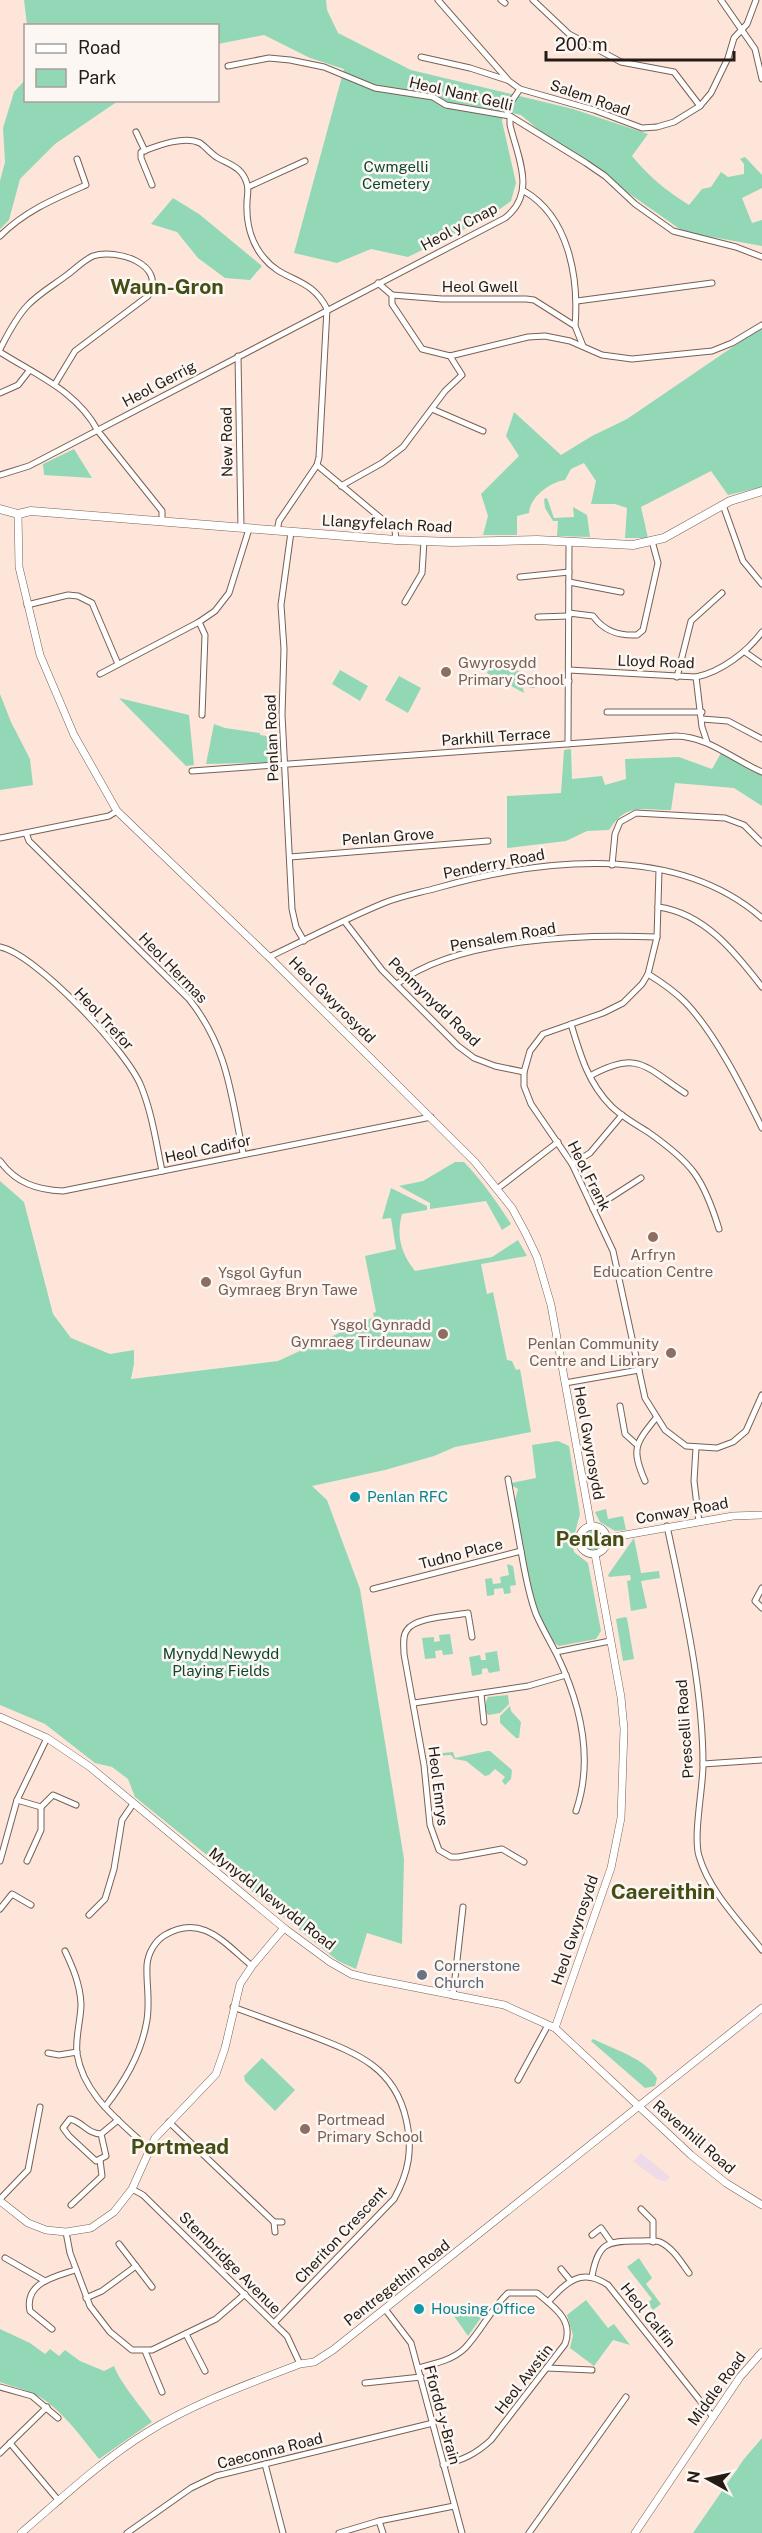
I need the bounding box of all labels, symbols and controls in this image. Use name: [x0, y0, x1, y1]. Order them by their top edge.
legend: [24, 24, 219, 102]
scale bar: [546, 24, 734, 62]
text: 200 m: [555, 34, 608, 55]
text: Road: [78, 37, 121, 58]
text: Park: [78, 67, 116, 88]
street label: Heol Nant Gelli: [408, 73, 515, 114]
street label: Salem Road: [548, 76, 632, 119]
park label: Cwmgelli Cemetery: [362, 158, 430, 192]
street label: Heol y Cnap: [418, 199, 500, 254]
district label: Waun-Gron: [110, 274, 224, 299]
street label: Heol Gwell: [442, 278, 518, 295]
street label: Heol Gerrig: [119, 357, 198, 410]
street label: New Road: [217, 407, 236, 477]
street label: Llangyfelach Road: [321, 512, 453, 535]
street label: Lloyd Road: [617, 652, 695, 671]
place label: Gwyrosydd Primary School: [458, 654, 564, 688]
marker: Gwyrosydd Primary School: [439, 665, 453, 679]
street label: Penlan Road: [261, 694, 282, 782]
street label: Parkhill Terrace: [441, 724, 551, 749]
street label: Penlan Grove: [341, 825, 435, 848]
street label: Penderry Road: [442, 845, 546, 882]
street label: Pensalem Road: [449, 919, 557, 954]
street label: Heol Hermas: [136, 929, 211, 1006]
street label: Heol Gwyrosydd: [286, 953, 379, 1046]
street label: Penmynydd Road: [385, 954, 484, 1050]
street label: Heol Trefor: [71, 984, 138, 1053]
street label: Heol Cadifor: [163, 1131, 253, 1166]
street label: Heol Frank: [565, 1138, 614, 1214]
marker: Arfryn Education Centre: [646, 1230, 660, 1244]
place label: Arfryn Education Centre: [593, 1246, 713, 1280]
place label: Ysgol Gyfun Gymraeg Bryn Tawe: [218, 1264, 358, 1298]
marker: Ysgol Gyfun Gymraeg Bryn Tawe: [199, 1275, 213, 1289]
place label: Ysgol Gynradd Gymraeg Tirdeunaw: [291, 1316, 431, 1350]
marker: Ysgol Gynradd Gymraeg Tirdeunaw: [436, 1327, 450, 1341]
place label: Penlan Community Centre and Library: [528, 1335, 659, 1369]
marker: Penlan Community Centre and Library: [664, 1346, 678, 1360]
street label: Heol Gwyrosydd: [571, 1385, 608, 1501]
place label: Penlan RFC: [367, 1488, 448, 1505]
marker: Penlan RFC: [348, 1490, 362, 1504]
street label: Conway Road: [634, 1494, 730, 1527]
district label: Penlan: [555, 1526, 625, 1551]
street label: Tudno Place: [417, 1535, 504, 1572]
park label: Mynydd Newydd Playing Fields: [163, 1645, 279, 1679]
street label: Prescelli Road: [673, 1679, 696, 1779]
street label: Heol Emrys: [425, 1745, 452, 1827]
street label: Mynydd Newydd Road: [206, 1844, 339, 1953]
street label: Heol Gwyrosydd: [548, 1873, 601, 1987]
district label: Caereithin: [611, 1879, 715, 1904]
place label: Cornerstone Church: [434, 1957, 520, 1991]
marker: Cornerstone Church: [415, 1968, 429, 1982]
street label: Ravenhill Road: [650, 2096, 739, 2177]
place label: Portmead Primary School: [317, 2111, 423, 2145]
marker: Portmead Primary School: [298, 2122, 312, 2136]
district label: Portmead: [131, 2134, 229, 2159]
street label: Cheriton Crescent: [291, 2183, 390, 2287]
street label: Stembridge Avenue: [176, 2208, 285, 2317]
street label: Pentregethin Road: [340, 2236, 453, 2329]
street label: Heol Calfin: [617, 2279, 679, 2350]
place label: Housing Office: [431, 2300, 535, 2317]
marker: Housing Office: [412, 2302, 426, 2316]
street label: Heol Awstin: [491, 2341, 556, 2417]
street label: Middle Road: [684, 2349, 749, 2429]
street label: Ffordd-y-Brain: [421, 2363, 464, 2466]
street label: Caeconna Road: [215, 2429, 325, 2472]
north arrow: [678, 2449, 738, 2509]
text: N: [683, 2469, 704, 2485]

